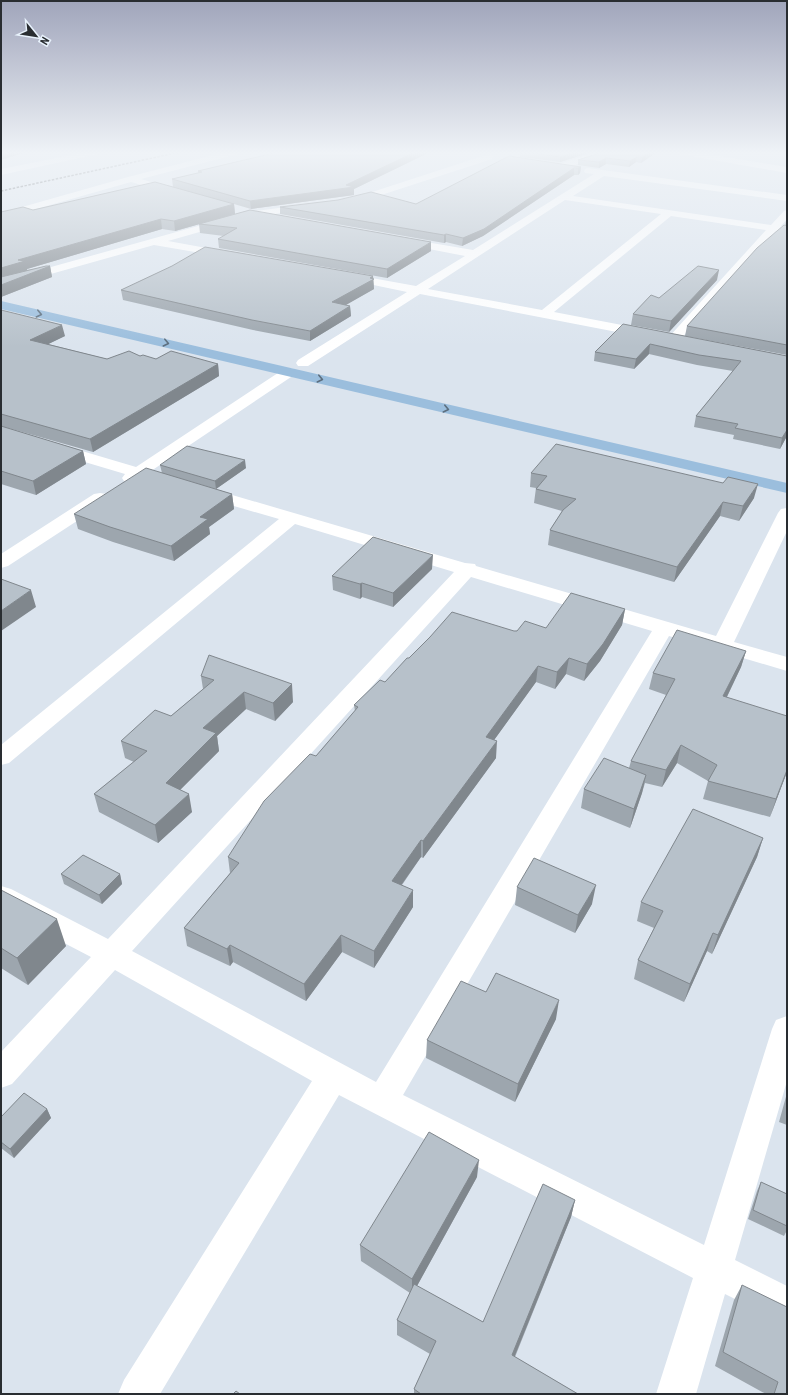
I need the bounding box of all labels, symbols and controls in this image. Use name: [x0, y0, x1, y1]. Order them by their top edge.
north arrow: [16, 16, 56, 56]
text: N: [37, 35, 52, 47]
one-way arrow: [36, 309, 42, 317]
one-way arrow: [162, 338, 169, 347]
one-way arrow: [316, 374, 323, 383]
one-way arrow: [443, 404, 449, 412]

